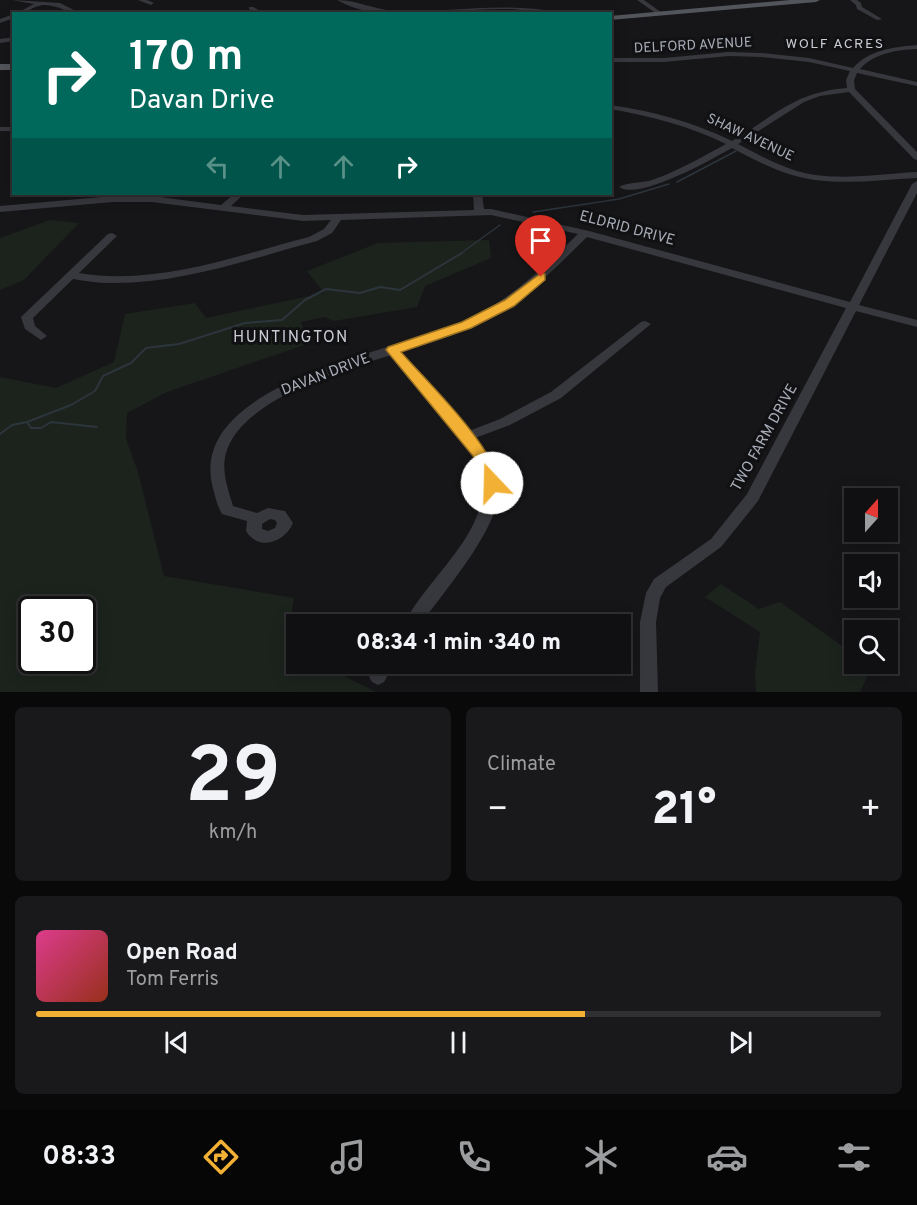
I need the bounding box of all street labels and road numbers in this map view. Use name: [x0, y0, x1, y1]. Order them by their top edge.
street label: DELFORD AVENUE: [633, 34, 753, 58]
street label: SHAW AVENUE: [704, 110, 796, 166]
street label: ELDRID DRIVE: [577, 207, 677, 251]
street label: DAVAN DRIVE: [279, 349, 373, 401]
street label: TWO FARM DRIVE: [728, 381, 802, 495]

